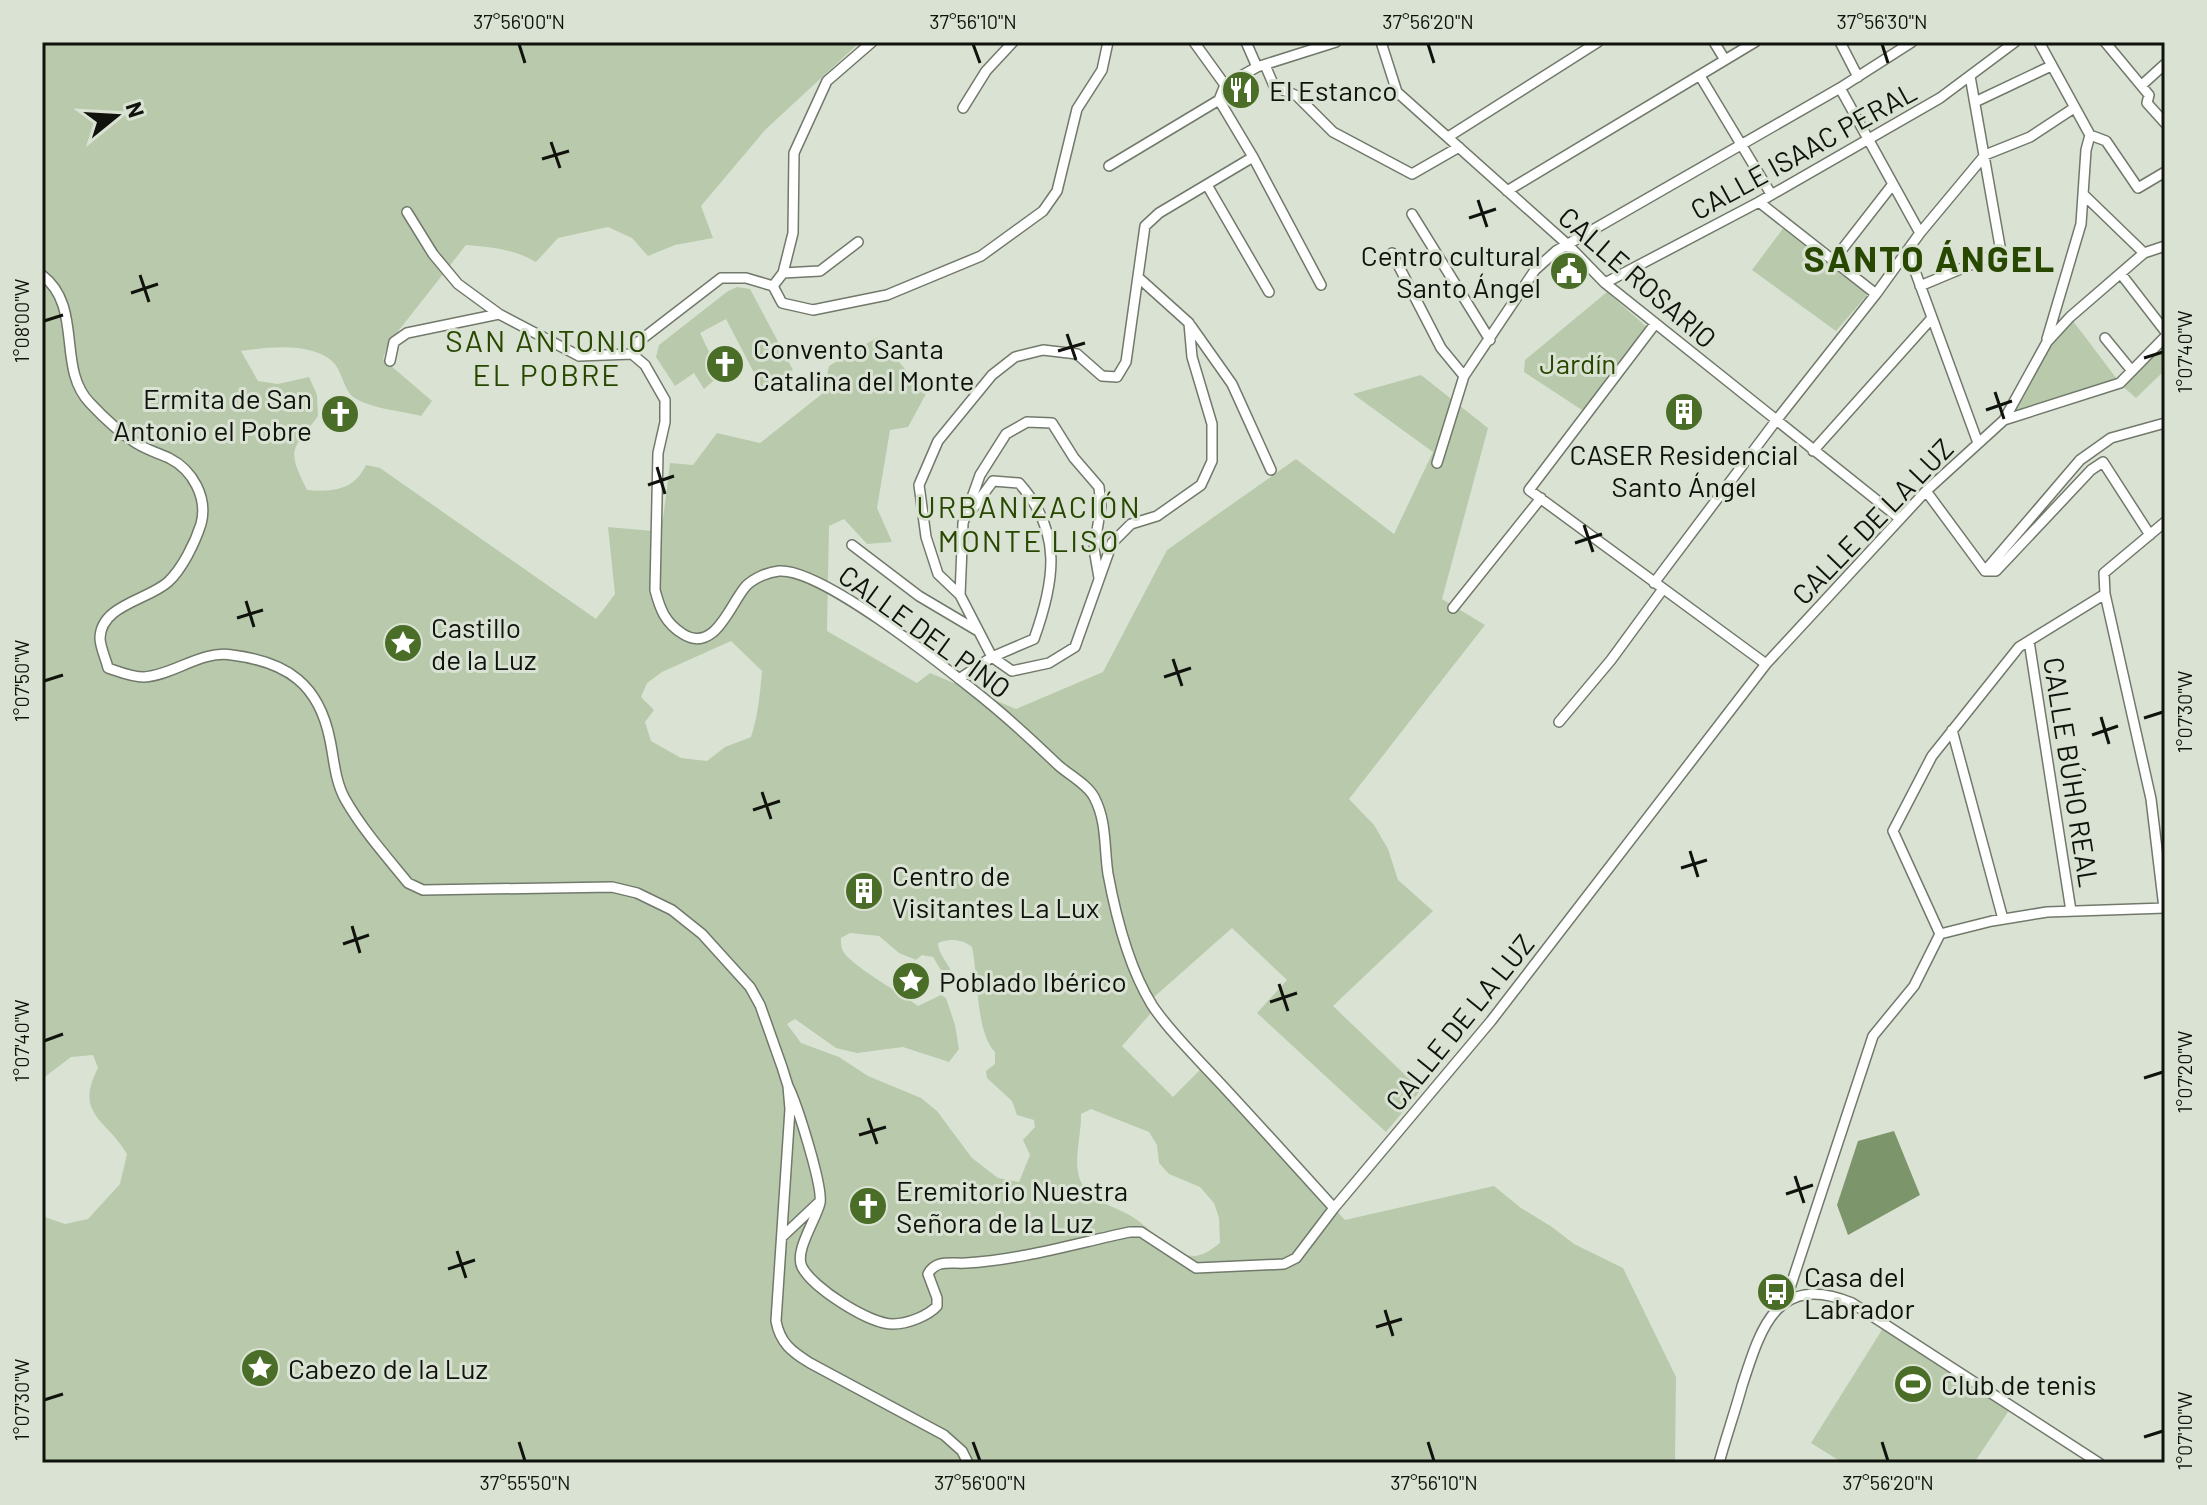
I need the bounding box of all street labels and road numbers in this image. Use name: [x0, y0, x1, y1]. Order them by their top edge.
street label: CALLE ISAAC PERAL: [1684, 74, 1922, 226]
street label: CALLE ROSARIO: [1552, 199, 1724, 355]
street label: CALLE DE LA LUZ: [1784, 431, 1960, 611]
street label: CALLE DEL PINO: [832, 557, 1018, 705]
street label: CALLE BÚHO REAL: [2037, 655, 2107, 889]
street label: CALLE DE LA LUZ: [1377, 927, 1541, 1117]

